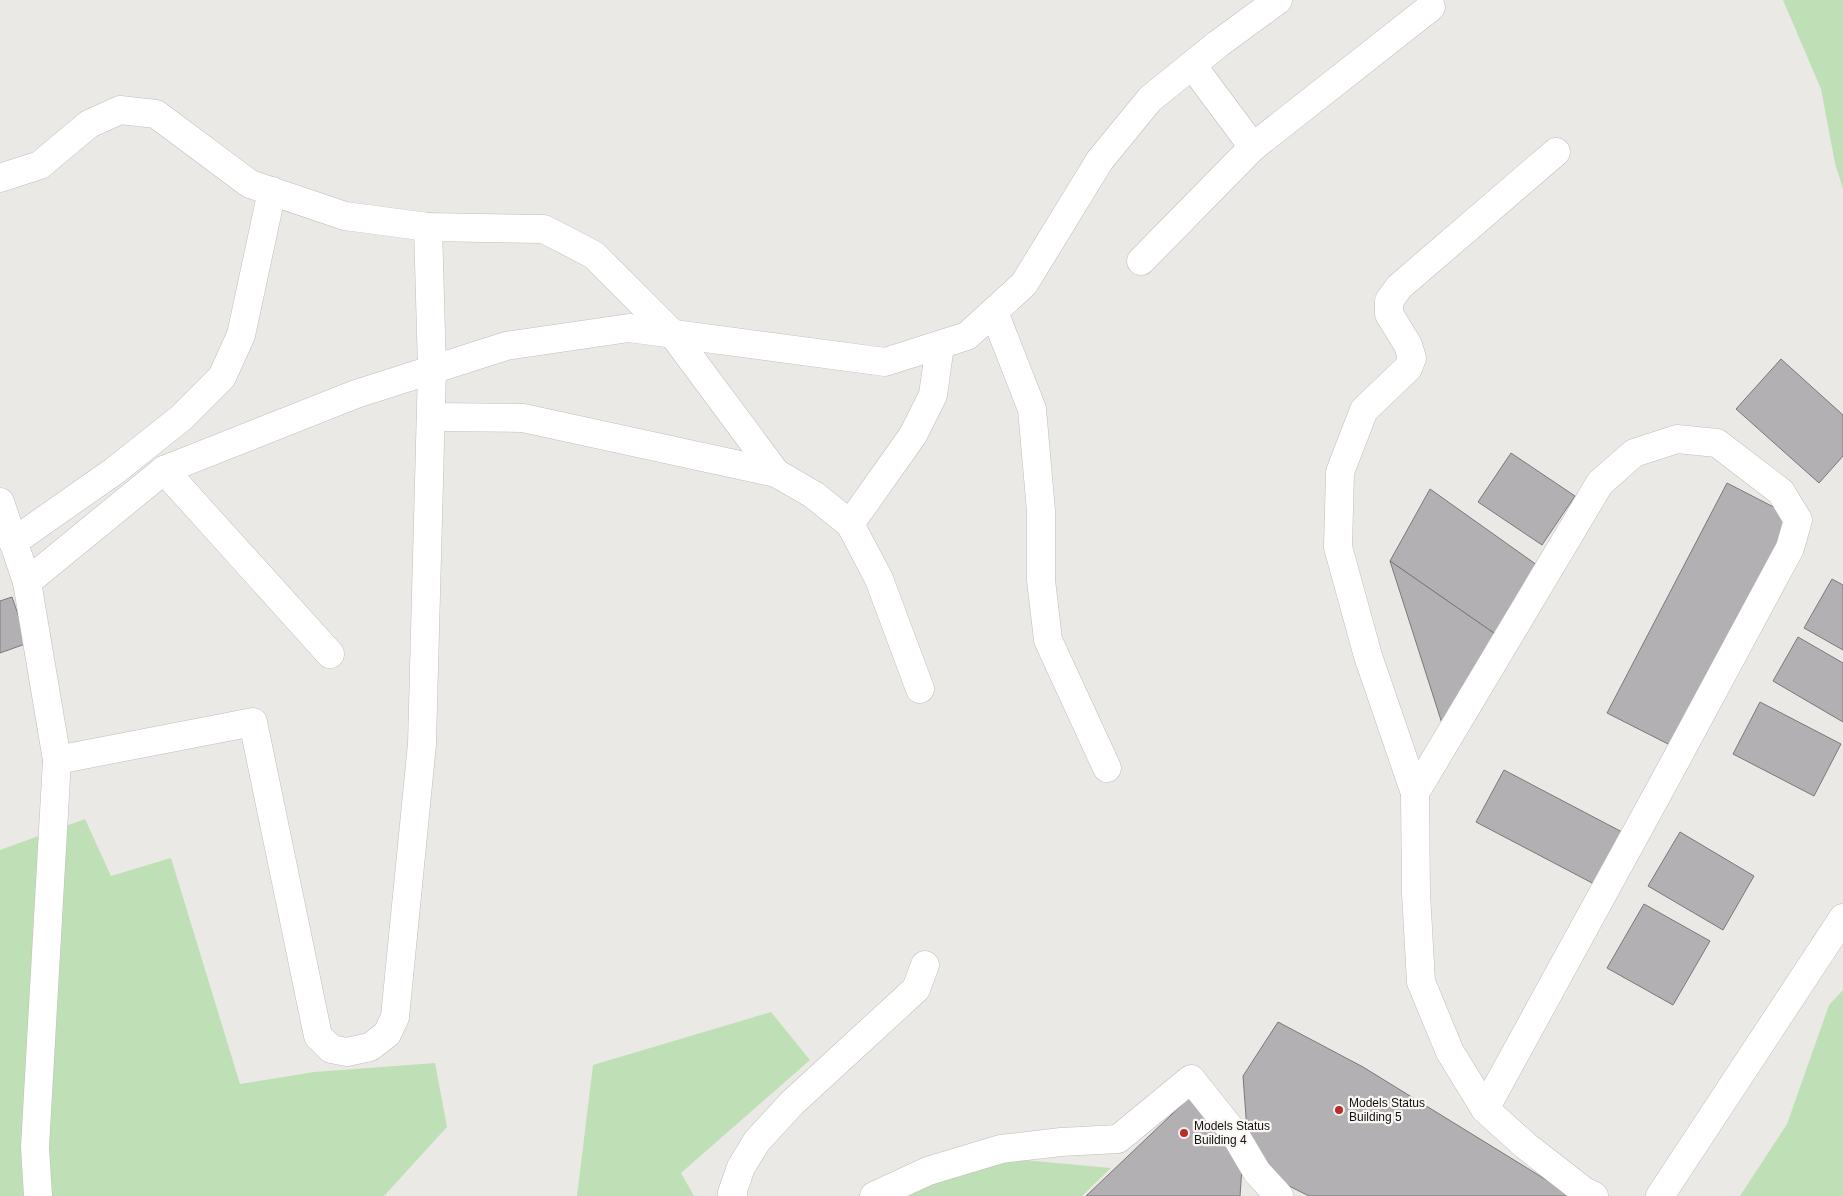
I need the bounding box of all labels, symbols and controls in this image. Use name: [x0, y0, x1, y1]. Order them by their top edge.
place label: Models Status Building 5: [1349, 1096, 1425, 1124]
marker: Models Status Building 5: [1333, 1104, 1345, 1116]
place label: Models Status Building 4: [1194, 1119, 1270, 1147]
marker: Models Status Building 4: [1178, 1127, 1190, 1139]

